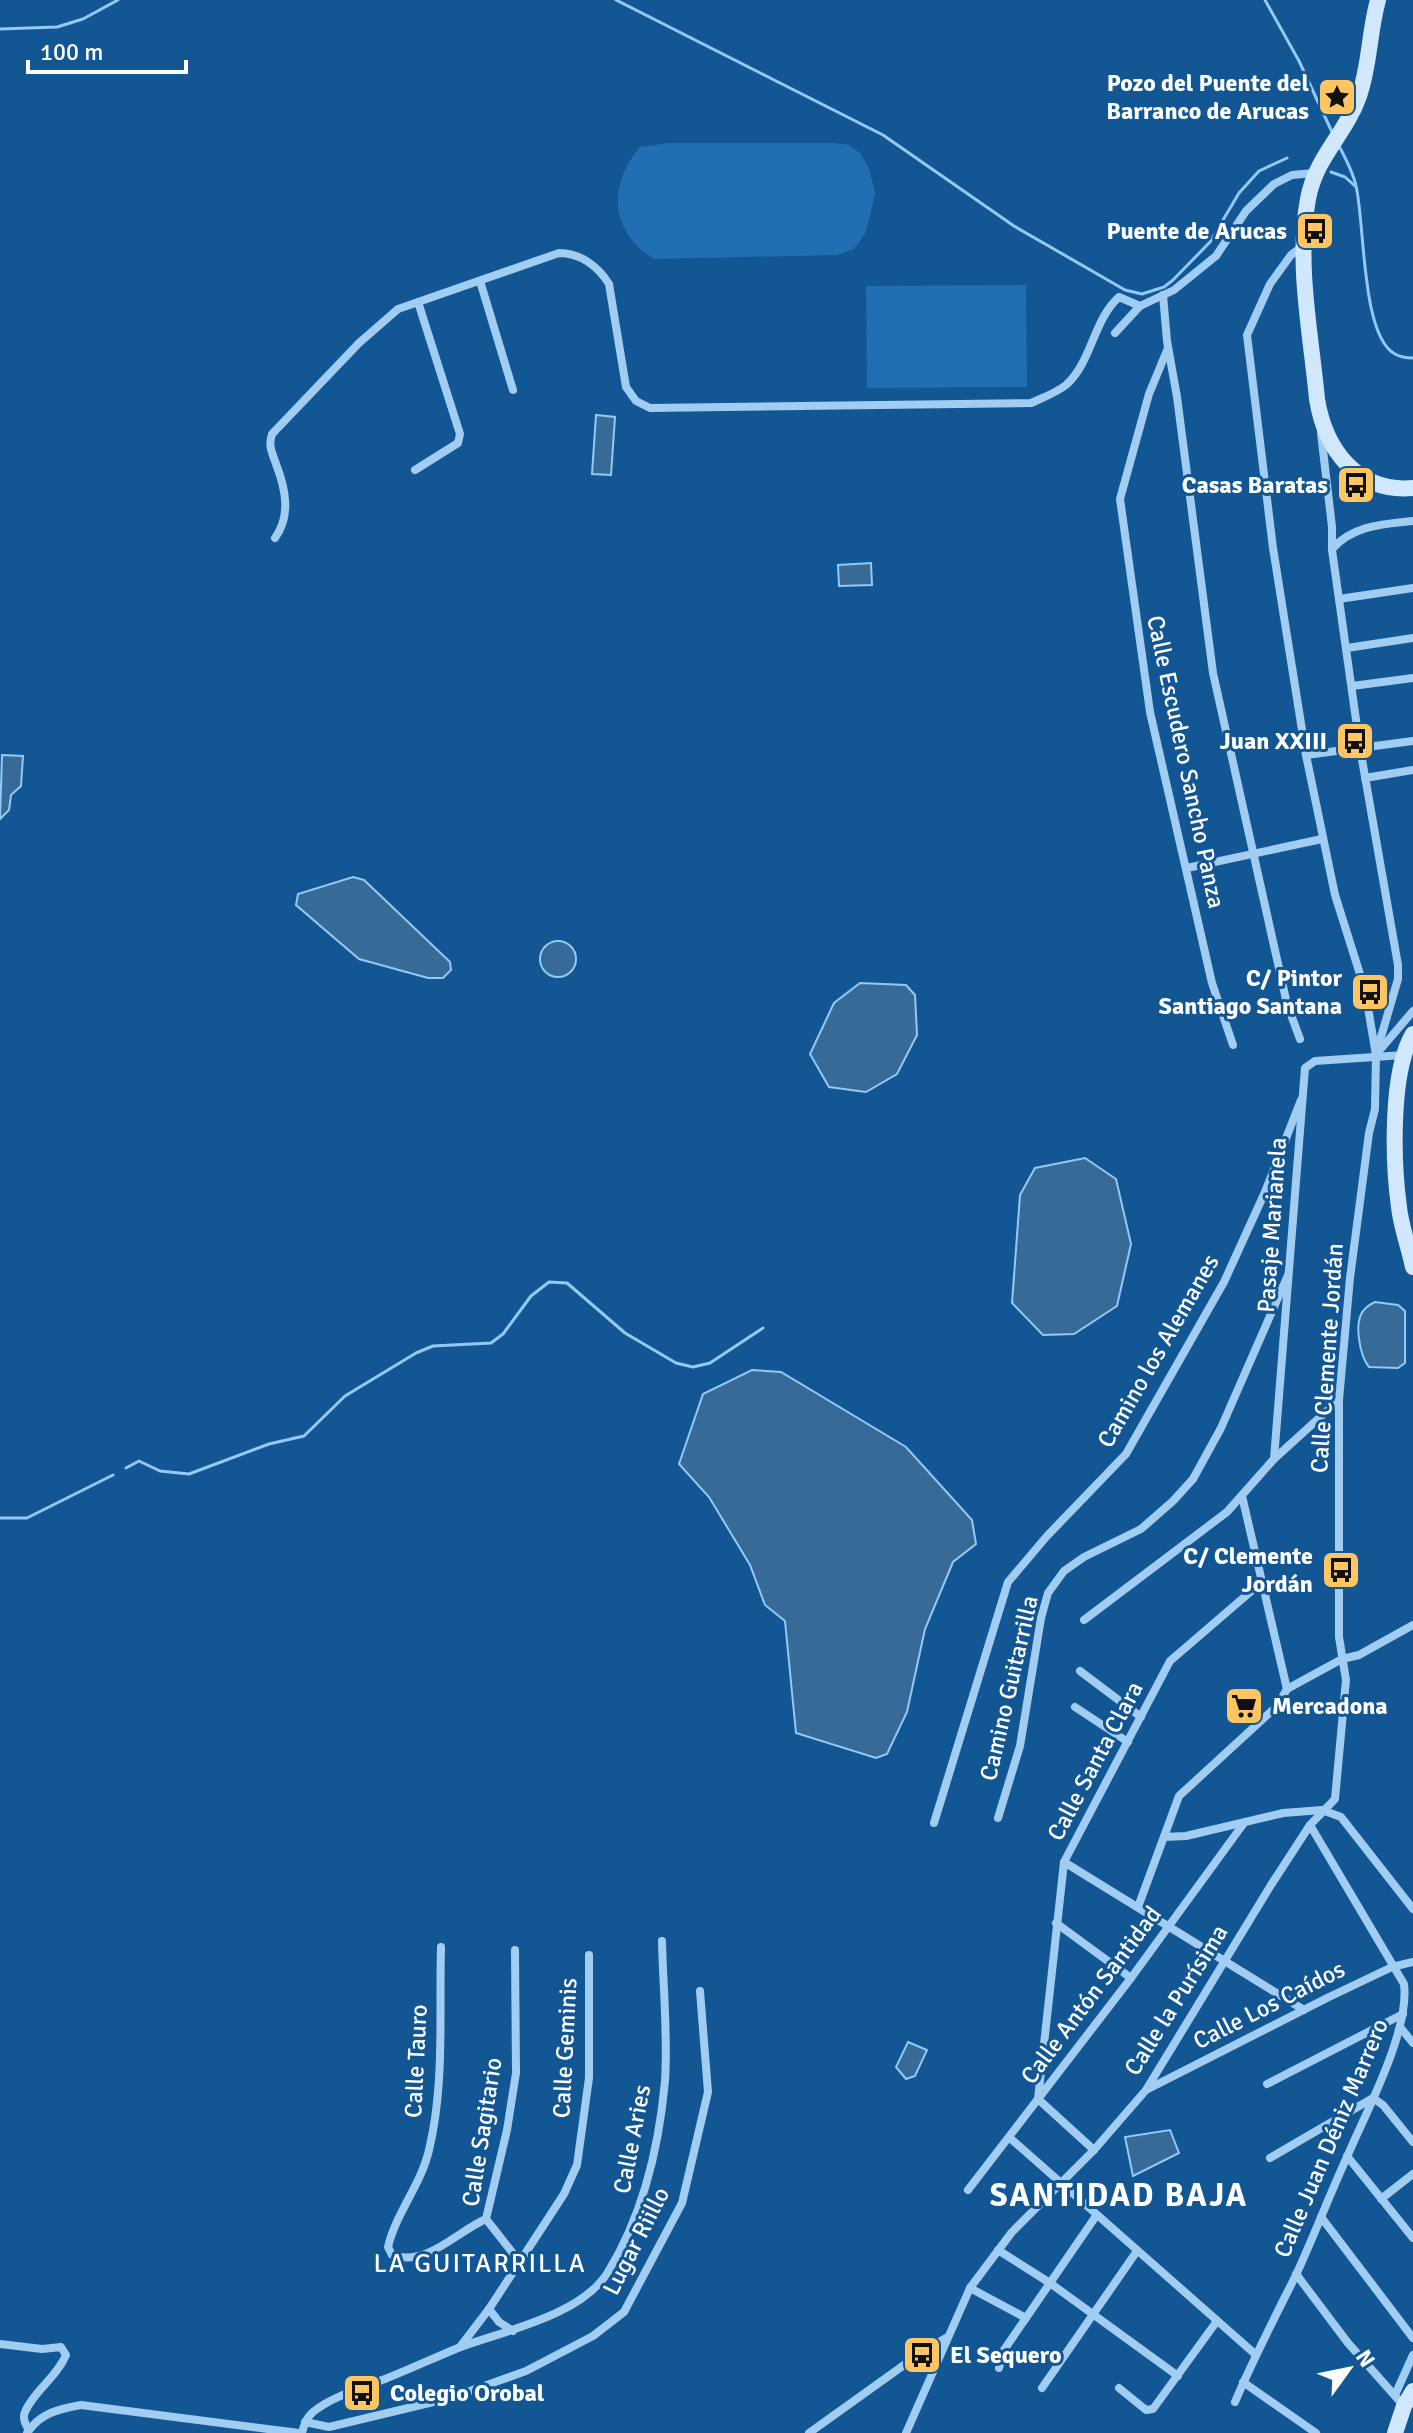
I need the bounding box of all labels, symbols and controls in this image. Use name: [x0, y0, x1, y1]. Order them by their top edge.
scale bar: [28, 24, 186, 74]
text: 100 m: [40, 37, 103, 67]
place label: Pozo del Puente del Barranco de Arucas: [1106, 68, 1309, 126]
place icon: Pozo del Puente del Barranco de Arucas: [1316, 76, 1358, 118]
bus stop icon: Puente de Arucas: [1294, 210, 1336, 252]
place label: Puente de Arucas: [1107, 216, 1287, 246]
bus stop icon: Casas Baratas: [1335, 464, 1377, 506]
place label: Casas Baratas: [1182, 470, 1328, 500]
street label: Calle Escudero Sancho Panza: [1140, 613, 1232, 911]
bus stop icon: Juan XXIII: [1334, 720, 1376, 762]
place label: Juan XXIII: [1220, 726, 1327, 756]
place label: C/ Pintor Santiago Santana: [1159, 963, 1342, 1021]
bus stop icon: C/ Pintor Santiago Santana: [1349, 971, 1391, 1013]
street label: Pasaje Marianela: [1251, 1136, 1293, 1314]
street label: Calle Clemente Jordán: [1304, 1242, 1350, 1474]
street label: Camino los Alemanes: [1090, 1249, 1226, 1453]
place label: C/ Clemente Jordán: [1183, 1541, 1313, 1599]
bus stop icon: C/ Clemente Jordán: [1320, 1549, 1362, 1591]
street label: Camino Guitarrilla: [973, 1593, 1045, 1783]
street label: Calle Santa Clara: [1040, 1676, 1150, 1846]
supermarket icon: Mercadona: [1223, 1685, 1265, 1727]
place label: Mercadona: [1272, 1691, 1388, 1721]
street label: Calle Antón Santidad: [1014, 1900, 1168, 2090]
street label: Calle la Purísima: [1118, 1919, 1234, 2081]
street label: Calle Los Caídos: [1188, 1954, 1350, 2056]
street label: Calle Geminis: [546, 1977, 584, 2119]
street label: Calle Tauro: [398, 2003, 434, 2119]
street label: Calle Juan Déniz Marrero: [1267, 2014, 1395, 2262]
street label: Calle Sagitario: [455, 2055, 509, 2209]
street label: Calle Aries: [607, 2082, 657, 2196]
district label: SANTIDAD BAJA: [990, 2176, 1248, 2215]
street label: Lugar Riillo: [596, 2182, 676, 2300]
district label: LA GUITARRILLA: [373, 2248, 587, 2280]
north arrow: [1309, 2329, 1389, 2409]
bus stop icon: El Sequero: [901, 2334, 943, 2376]
place label: El Sequero: [950, 2340, 1062, 2370]
text: N: [1350, 2345, 1381, 2372]
bus stop icon: Colegio Orobal: [341, 2372, 383, 2414]
place label: Colegio Orobal: [390, 2378, 545, 2408]

